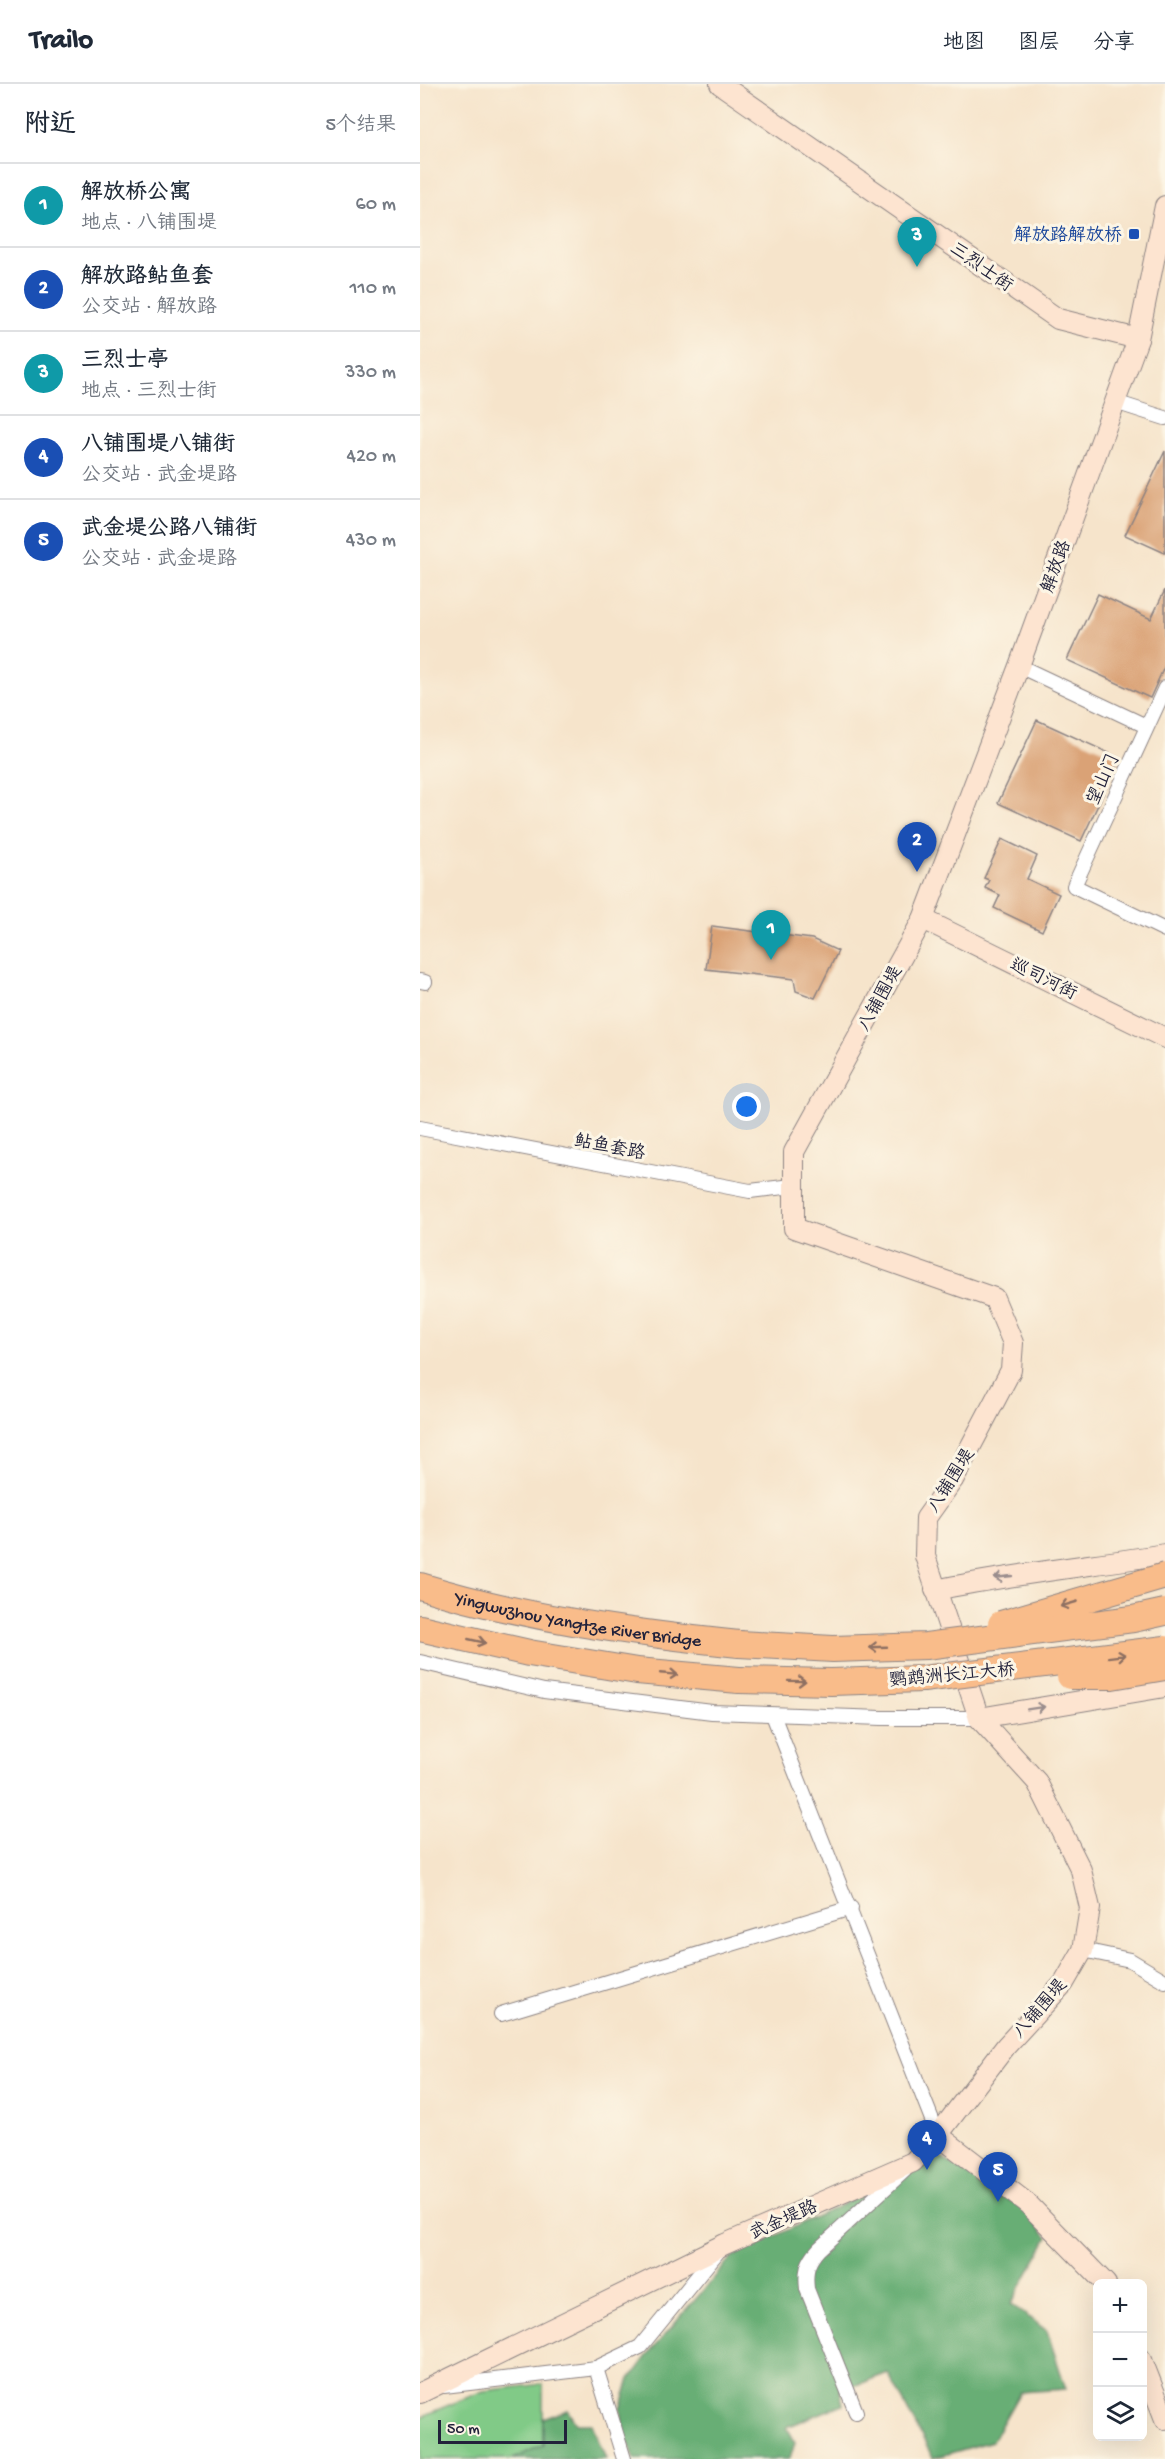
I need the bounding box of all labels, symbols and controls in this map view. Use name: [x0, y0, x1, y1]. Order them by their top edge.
text: Trailo: [30, 25, 93, 58]
text: 地图: [943, 32, 985, 57]
text: 图层: [1018, 32, 1060, 57]
text: 分享: [1093, 32, 1135, 57]
text: 附近: [24, 111, 76, 142]
text: 5个结果: [325, 115, 396, 138]
text: 解放桥公寓: [81, 181, 191, 207]
text: 1: [39, 194, 48, 217]
text: 60 m: [356, 194, 396, 217]
text: 地点 · 八铺围堤: [81, 213, 217, 236]
pin: 3: [898, 218, 936, 267]
place label: 解放路解放桥: [1014, 225, 1122, 247]
marker: 解放路解放桥: [1127, 227, 1141, 241]
street label: 三烈士街: [945, 238, 1017, 297]
text: 解放路鲇鱼套: [81, 265, 213, 291]
text: 2: [39, 278, 48, 301]
text: 110 m: [350, 278, 396, 301]
text: 公交站 · 解放路: [81, 297, 217, 320]
text: 三烈士亭: [81, 349, 169, 375]
text: 3: [38, 362, 49, 385]
text: 330 m: [345, 362, 396, 385]
text: 地点 · 三烈士街: [81, 381, 217, 404]
text: 八铺围堤八铺街: [81, 433, 235, 459]
text: 4: [39, 446, 48, 469]
text: 420 m: [346, 446, 396, 469]
text: 公交站 · 武金堤路: [81, 465, 237, 488]
text: 武金堤公路八铺街: [81, 517, 257, 543]
text: 5: [38, 530, 49, 553]
text: 430 m: [346, 530, 396, 553]
street label: 解放路: [1037, 538, 1076, 596]
text: 公交站 · 武金堤路: [81, 549, 237, 572]
street label: 望山门: [1083, 751, 1125, 809]
pin: 2: [898, 822, 936, 872]
pin: 1: [752, 910, 790, 960]
street label: 巡司河街: [1006, 954, 1080, 1005]
street label: 八铺围堤: [854, 962, 908, 1036]
your location: [732, 1092, 761, 1121]
street label: 鲇鱼套路: [572, 1130, 647, 1166]
street label: 八铺围堤: [923, 1445, 980, 1517]
one-way arrow: [994, 1572, 1014, 1583]
street label: Yingwuzhou Yangtze River Bridge: [450, 1588, 703, 1653]
one-way arrow: [1059, 1599, 1078, 1610]
one-way arrow: [467, 1636, 486, 1648]
one-way arrow: [868, 1642, 888, 1653]
one-way arrow: [1106, 1650, 1126, 1661]
street label: 鹦鹉洲长江大桥: [888, 1660, 1016, 1692]
one-way arrow: [659, 1669, 678, 1680]
one-way arrow: [787, 1676, 807, 1687]
one-way arrow: [1026, 1703, 1046, 1714]
street label: 八铺围堤: [1009, 1975, 1072, 2044]
pin: 4: [908, 2120, 946, 2170]
pin: 5: [978, 2152, 1018, 2202]
street label: 武金堤路: [746, 2196, 821, 2246]
map controls: [1093, 2279, 1147, 2441]
button: +: [1093, 2279, 1147, 2333]
button: −: [1093, 2333, 1147, 2387]
button: layers: [1093, 2387, 1147, 2441]
scale bar: [438, 2417, 567, 2444]
text: 50 m: [447, 2421, 480, 2440]

